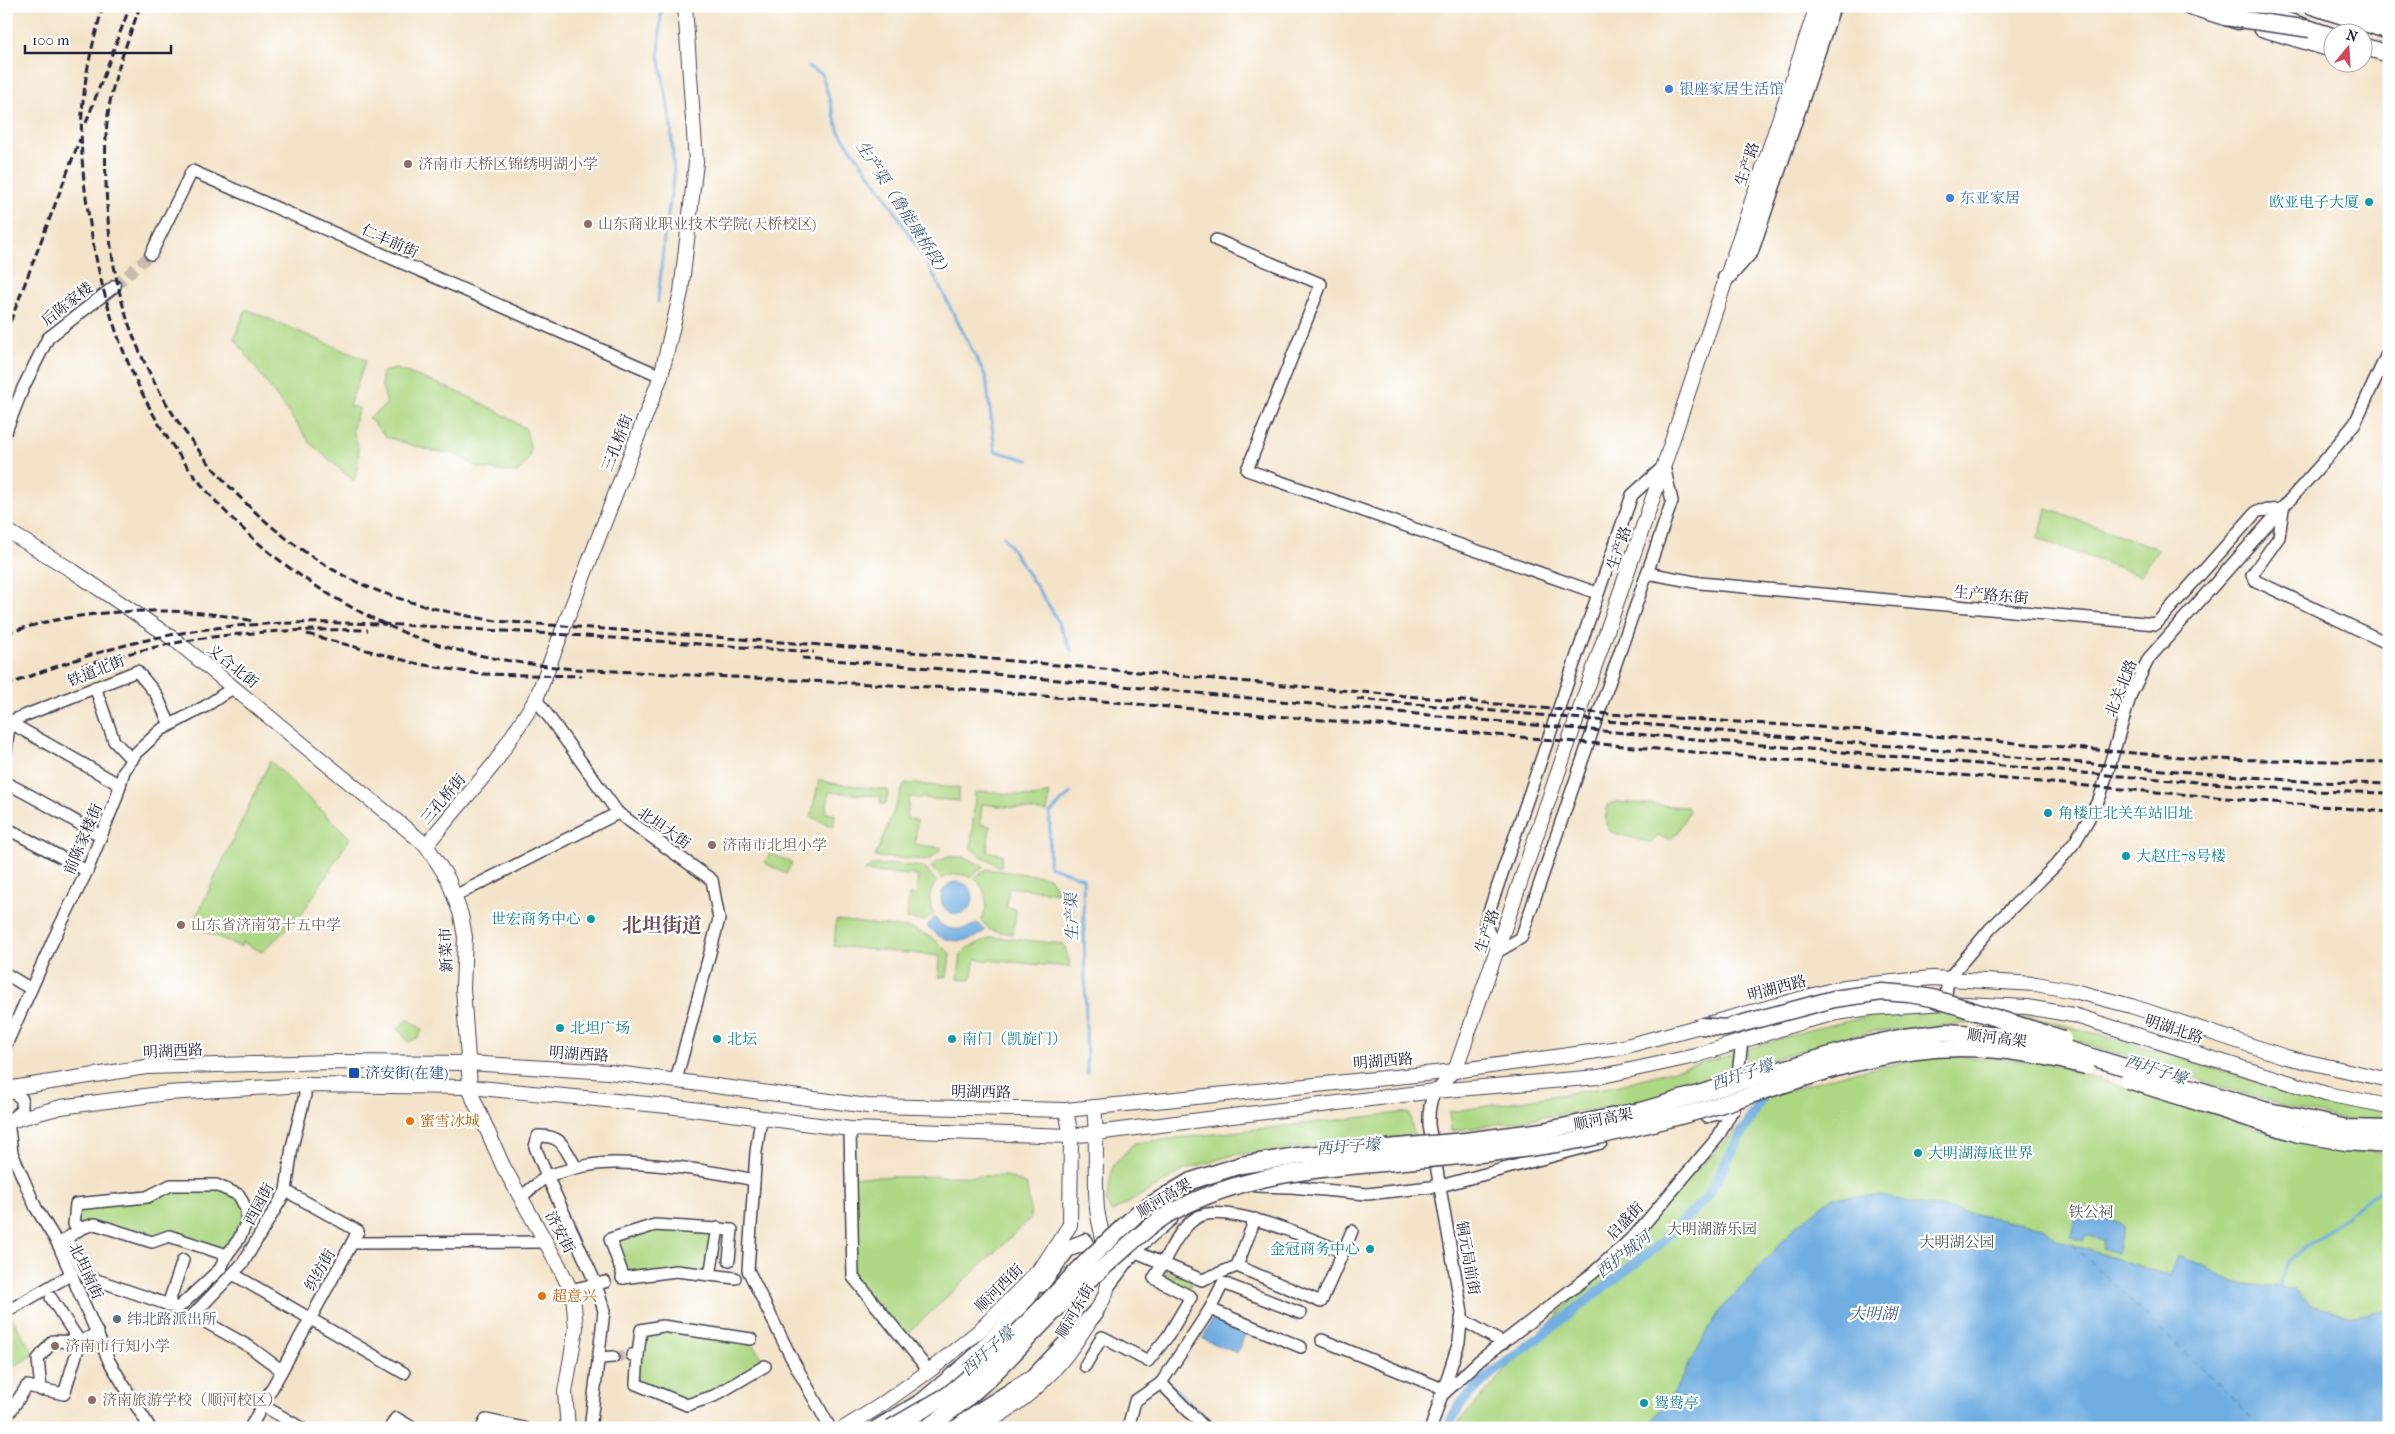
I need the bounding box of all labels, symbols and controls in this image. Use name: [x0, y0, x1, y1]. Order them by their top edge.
scale bar: [25, 22, 171, 54]
north arrow: [2322, 22, 2372, 72]
text: N: [2344, 26, 2360, 46]
text: 100 m: [32, 31, 70, 49]
place label: 银座家居生活馆: [1679, 80, 1784, 98]
marker: 银座家居生活馆: [1663, 83, 1675, 95]
water label: 生产渠（鲁能康桥段）: [852, 137, 955, 282]
street label: 生产路: [1731, 140, 1763, 188]
place label: 济南市天桥区锦绣明湖小学: [418, 155, 598, 173]
marker: 济南市天桥区锦绣明湖小学: [402, 158, 414, 170]
place label: 东亚家居: [1960, 189, 2020, 207]
marker: 东亚家居: [1944, 192, 1956, 204]
place label: 欧亚电子大厦: [2269, 193, 2359, 211]
marker: 欧亚电子大厦: [2363, 196, 2375, 208]
place label: 山东商业职业技术学院(天桥校区): [598, 215, 816, 233]
marker: 山东商业职业技术学院(天桥校区): [582, 218, 594, 230]
street label: 仁丰前街: [359, 221, 421, 261]
street label: 后陈家楼: [38, 278, 96, 330]
street label: 三孔桥街: [598, 412, 636, 474]
street label: 生产路: [1603, 524, 1635, 572]
street label: 生产路东街: [1953, 583, 2029, 607]
street label: 义合北街: [204, 640, 262, 692]
street label: 铁道北街: [65, 651, 127, 691]
street label: 北关北路: [2101, 657, 2141, 719]
street label: 三孔桥街: [417, 770, 469, 828]
street label: 前陈家楼街: [60, 801, 106, 877]
street label: 北坦大街: [634, 803, 694, 853]
place label: 角楼庄北关车站旧址: [2058, 804, 2193, 822]
marker: 角楼庄北关车站旧址: [2042, 807, 2054, 819]
place label: 济南市北坦小学: [722, 836, 827, 854]
marker: 济南市北坦小学: [706, 839, 718, 851]
place label: 大赵庄78号楼: [2136, 847, 2226, 865]
marker: 大赵庄78号楼: [2120, 850, 2132, 862]
water label: 生产渠: [1062, 891, 1081, 941]
street label: 生产路: [1471, 907, 1503, 955]
place label: 世宏商务中心: [491, 910, 581, 928]
marker: 世宏商务中心: [585, 913, 597, 925]
district label: 北坦街道: [622, 914, 702, 937]
place label: 山东省济南第十五中学: [191, 916, 341, 934]
marker: 山东省济南第十五中学: [175, 919, 187, 931]
street label: 新菜市: [436, 927, 456, 973]
street label: 明湖西路: [1746, 972, 1808, 1004]
street label: 明湖北路: [2143, 1011, 2205, 1047]
place label: 北坦广场: [570, 1019, 630, 1037]
marker: 北坦广场: [554, 1022, 566, 1034]
street label: 顺河高架: [1966, 1025, 2028, 1051]
place label: 北坛: [727, 1030, 757, 1048]
place label: 南门（凯旋门）: [962, 1030, 1067, 1048]
marker: 北坛: [711, 1033, 723, 1045]
marker: 南门（凯旋门）: [946, 1033, 958, 1045]
street label: 明湖西路: [143, 1040, 203, 1062]
street label: 明湖西路: [548, 1043, 610, 1065]
street label: 明湖西路: [1352, 1049, 1414, 1073]
water label: 西圩子壕: [2122, 1051, 2192, 1089]
water label: 西圩子壕: [1709, 1054, 1778, 1094]
place label: 济安街(在建): [365, 1064, 448, 1082]
marker: 济安街(在建): [347, 1066, 361, 1080]
street label: 明湖西路: [951, 1082, 1011, 1102]
street label: 顺河高架: [1572, 1104, 1634, 1134]
place label: 蜜雪冰城: [420, 1112, 480, 1130]
marker: 蜜雪冰城: [404, 1115, 416, 1127]
water label: 西圩子壕: [1315, 1134, 1384, 1159]
place label: 大明湖海底世界: [1928, 1144, 2033, 1162]
marker: 大明湖海底世界: [1912, 1147, 1924, 1159]
street label: 顺河高架: [1134, 1175, 1194, 1221]
street label: 西园街: [240, 1180, 278, 1228]
street label: 启盛街: [1603, 1199, 1647, 1243]
park label: 铁公祠: [2068, 1203, 2114, 1221]
street label: 济安街: [541, 1208, 579, 1256]
street label: 铜元局前街: [1453, 1219, 1483, 1297]
park label: 大明湖游乐园: [1667, 1220, 1757, 1238]
water label: 西护城河: [1592, 1225, 1657, 1282]
park label: 大明湖公园: [1919, 1233, 1995, 1251]
street label: 北坦南街: [65, 1240, 107, 1302]
place label: 金冠商务中心: [1270, 1240, 1360, 1258]
marker: 金冠商务中心: [1364, 1243, 1376, 1255]
street label: 织纺街: [301, 1246, 339, 1294]
street label: 顺河西街: [971, 1260, 1027, 1316]
street label: 顺河东街: [1052, 1281, 1098, 1341]
place label: 超意兴: [552, 1287, 597, 1305]
marker: 超意兴: [536, 1290, 548, 1302]
water label: 大明湖: [1849, 1304, 1900, 1323]
place label: 纬北路派出所: [127, 1310, 217, 1328]
marker: 纬北路派出所: [111, 1313, 123, 1325]
water label: 西圩子壕: [957, 1321, 1020, 1380]
place label: 济南市行知小学: [65, 1337, 170, 1355]
marker: 济南市行知小学: [49, 1340, 61, 1352]
place label: 济南旅游学校（顺河校区）: [102, 1391, 282, 1409]
marker: 济南旅游学校（顺河校区）: [86, 1394, 98, 1406]
place label: 鸳鸯亭: [1654, 1394, 1699, 1412]
marker: 鸳鸯亭: [1638, 1397, 1650, 1409]

